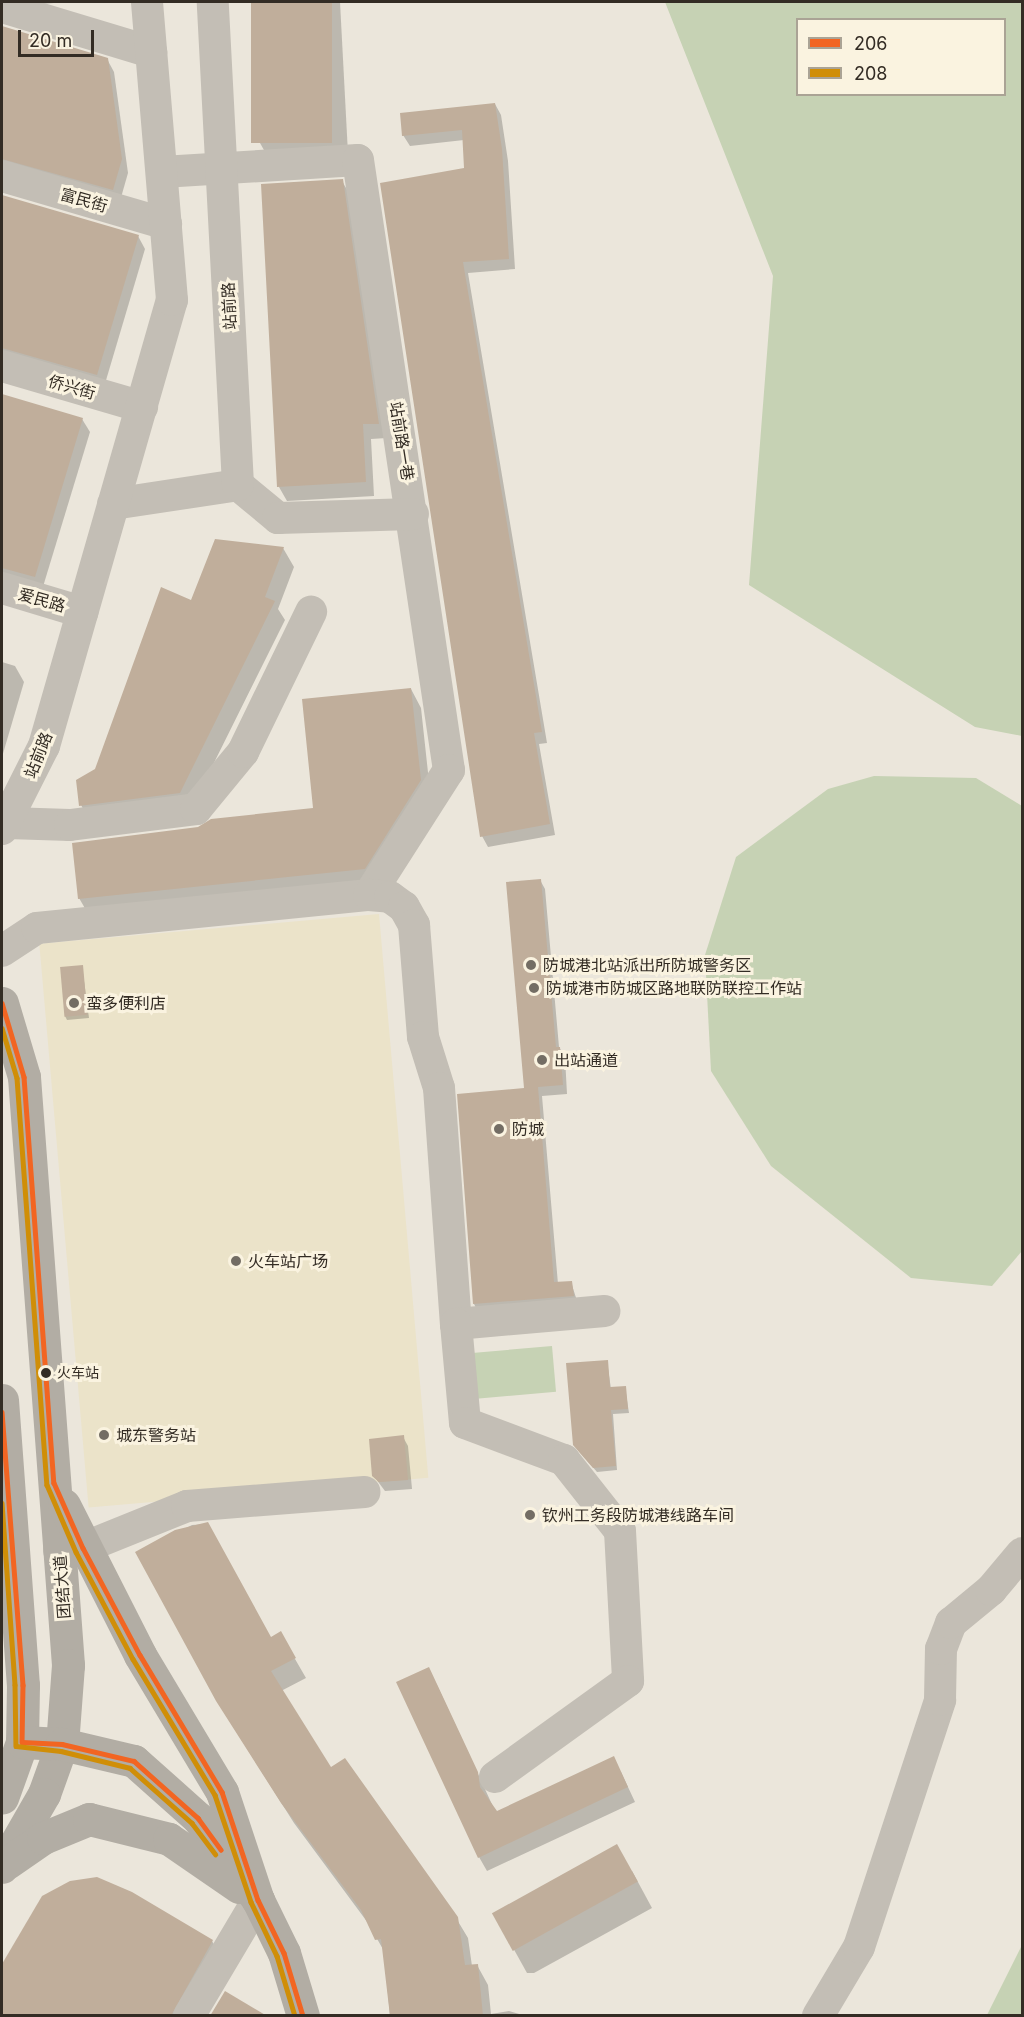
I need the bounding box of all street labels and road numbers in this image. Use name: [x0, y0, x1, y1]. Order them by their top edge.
street label: 富民街: [58, 184, 110, 216]
street label: 站前路: [218, 282, 240, 330]
street label: 侨兴街: [46, 371, 98, 403]
street label: 站前路一巷: [386, 400, 418, 482]
street label: 爱民路: [16, 584, 68, 616]
street label: 站前路: [20, 729, 56, 781]
street label: 团结大道: [50, 1554, 74, 1620]

